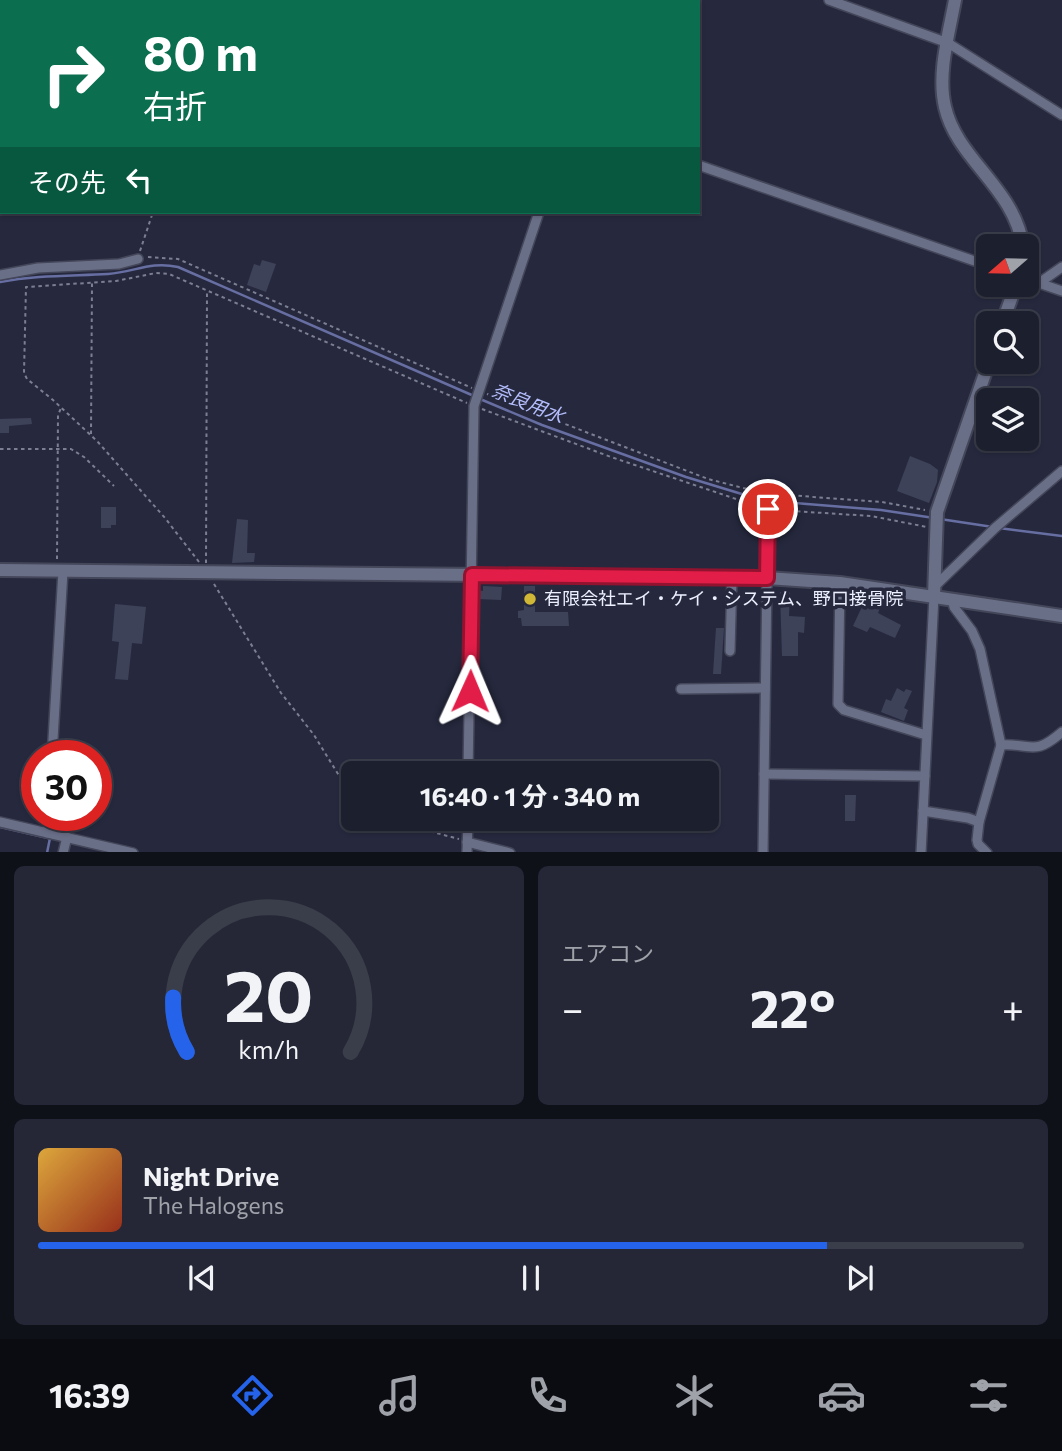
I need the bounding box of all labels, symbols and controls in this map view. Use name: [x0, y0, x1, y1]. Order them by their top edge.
text: 80 m: [143, 21, 258, 81]
icon: right: [28, 28, 119, 119]
text: 右折: [143, 85, 207, 125]
icon: left: [120, 161, 158, 199]
text: その先: [28, 166, 106, 197]
north arrow: [976, 234, 1040, 298]
map controls: [976, 234, 1039, 451]
button: search: [976, 311, 1039, 374]
water label: 奈良用水: [489, 378, 570, 428]
button: layers: [976, 388, 1039, 451]
pin: [738, 479, 798, 539]
icon: arrive: [749, 490, 787, 528]
place label: 有限会社エイ・ケイ・システム、野口接骨院: [544, 587, 903, 609]
marker: 有限会社エイ・ケイ・システム、野口接骨院: [522, 591, 538, 607]
position arrow: [433, 654, 507, 728]
speed limit sign: 30: [21, 740, 112, 831]
text: 16:40 · 1 分 · 340 m: [420, 780, 640, 811]
text: エアコン: [562, 939, 654, 967]
text: 20: [224, 948, 314, 1037]
text: 22°: [750, 975, 835, 1039]
text: −: [562, 984, 584, 1031]
text: +: [1002, 984, 1024, 1031]
text: km/h: [239, 1033, 299, 1063]
text: Night Drive: [143, 1160, 279, 1191]
text: The Halogens: [143, 1191, 284, 1219]
icon: previous: [183, 1259, 221, 1297]
icon: pause: [512, 1259, 550, 1297]
icon: next: [841, 1259, 879, 1297]
icon: directions: [228, 1371, 277, 1420]
icon: music: [375, 1371, 424, 1420]
icon: phone: [523, 1371, 572, 1420]
icon: climate: [670, 1371, 719, 1420]
icon: car: [817, 1371, 866, 1420]
icon: filters: [964, 1371, 1013, 1420]
text: 16:39: [49, 1375, 130, 1415]

